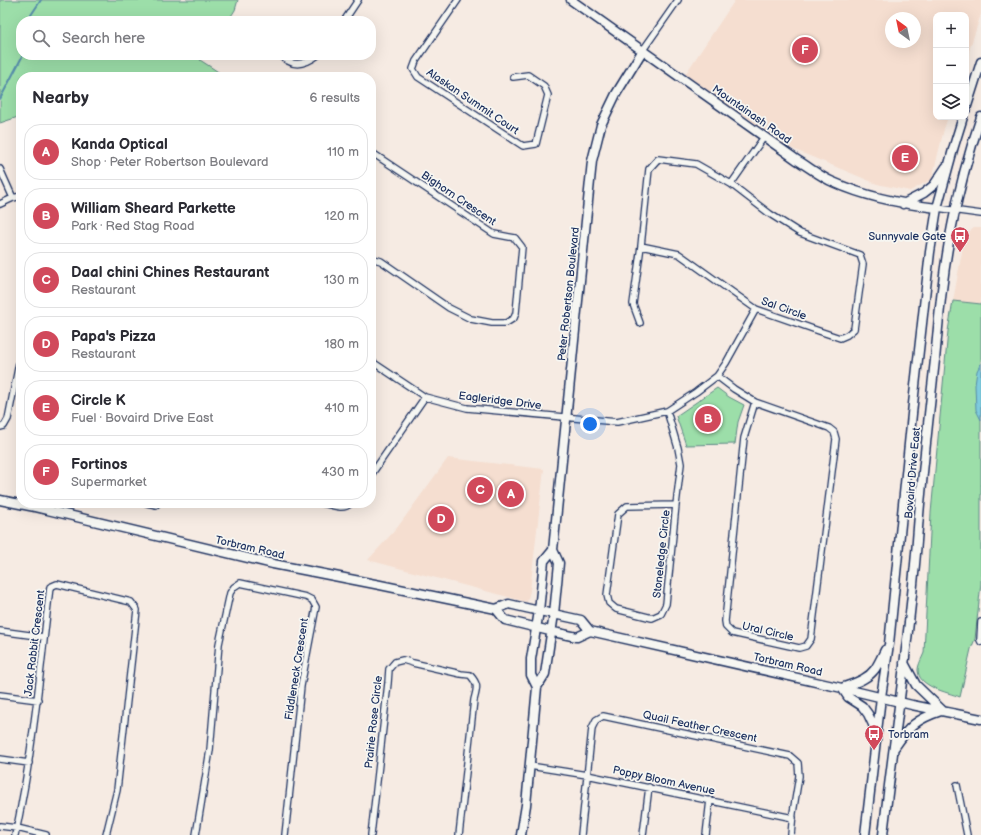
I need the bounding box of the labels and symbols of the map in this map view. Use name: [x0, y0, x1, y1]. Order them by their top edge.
north arrow: [885, 12, 921, 48]
pin: F: [792, 35, 818, 65]
street label: Alaskan Summit Court: [424, 66, 522, 138]
street label: Mountainash Road: [710, 82, 794, 147]
pin: E: [892, 143, 918, 173]
street label: Bighorn Crescent: [419, 169, 499, 229]
bus stop icon: Sunnyvale Gate: [949, 225, 971, 253]
street label: Peter Robertson Boulevard: [555, 226, 582, 362]
place label: Sunnyvale Gate: [868, 230, 946, 243]
street label: Sal Circle: [759, 294, 809, 323]
street label: Eagleridge Drive: [458, 389, 543, 412]
pin: B: [695, 404, 721, 434]
your location: [580, 414, 600, 434]
street label: Bovaird Drive East: [902, 426, 923, 519]
pin: C: [467, 475, 493, 505]
pin: A: [498, 479, 524, 509]
pin: D: [428, 504, 454, 534]
street label: Stoneledge Circle: [650, 509, 673, 599]
street label: Torbram Road: [214, 533, 286, 562]
street label: Jack Rabbit Crescent: [22, 589, 48, 697]
street label: Fiddleneck Crescent: [282, 617, 311, 721]
street label: Ural Circle: [741, 619, 795, 644]
street label: Torbram Road: [752, 650, 824, 679]
street label: Prairie Rose Circle: [362, 674, 385, 769]
street label: Quail Feather Crescent: [642, 708, 759, 745]
bus stop icon: Torbram: [863, 723, 885, 751]
place label: Torbram: [888, 728, 929, 741]
street label: Poppy Bloom Avenue: [612, 763, 717, 798]

